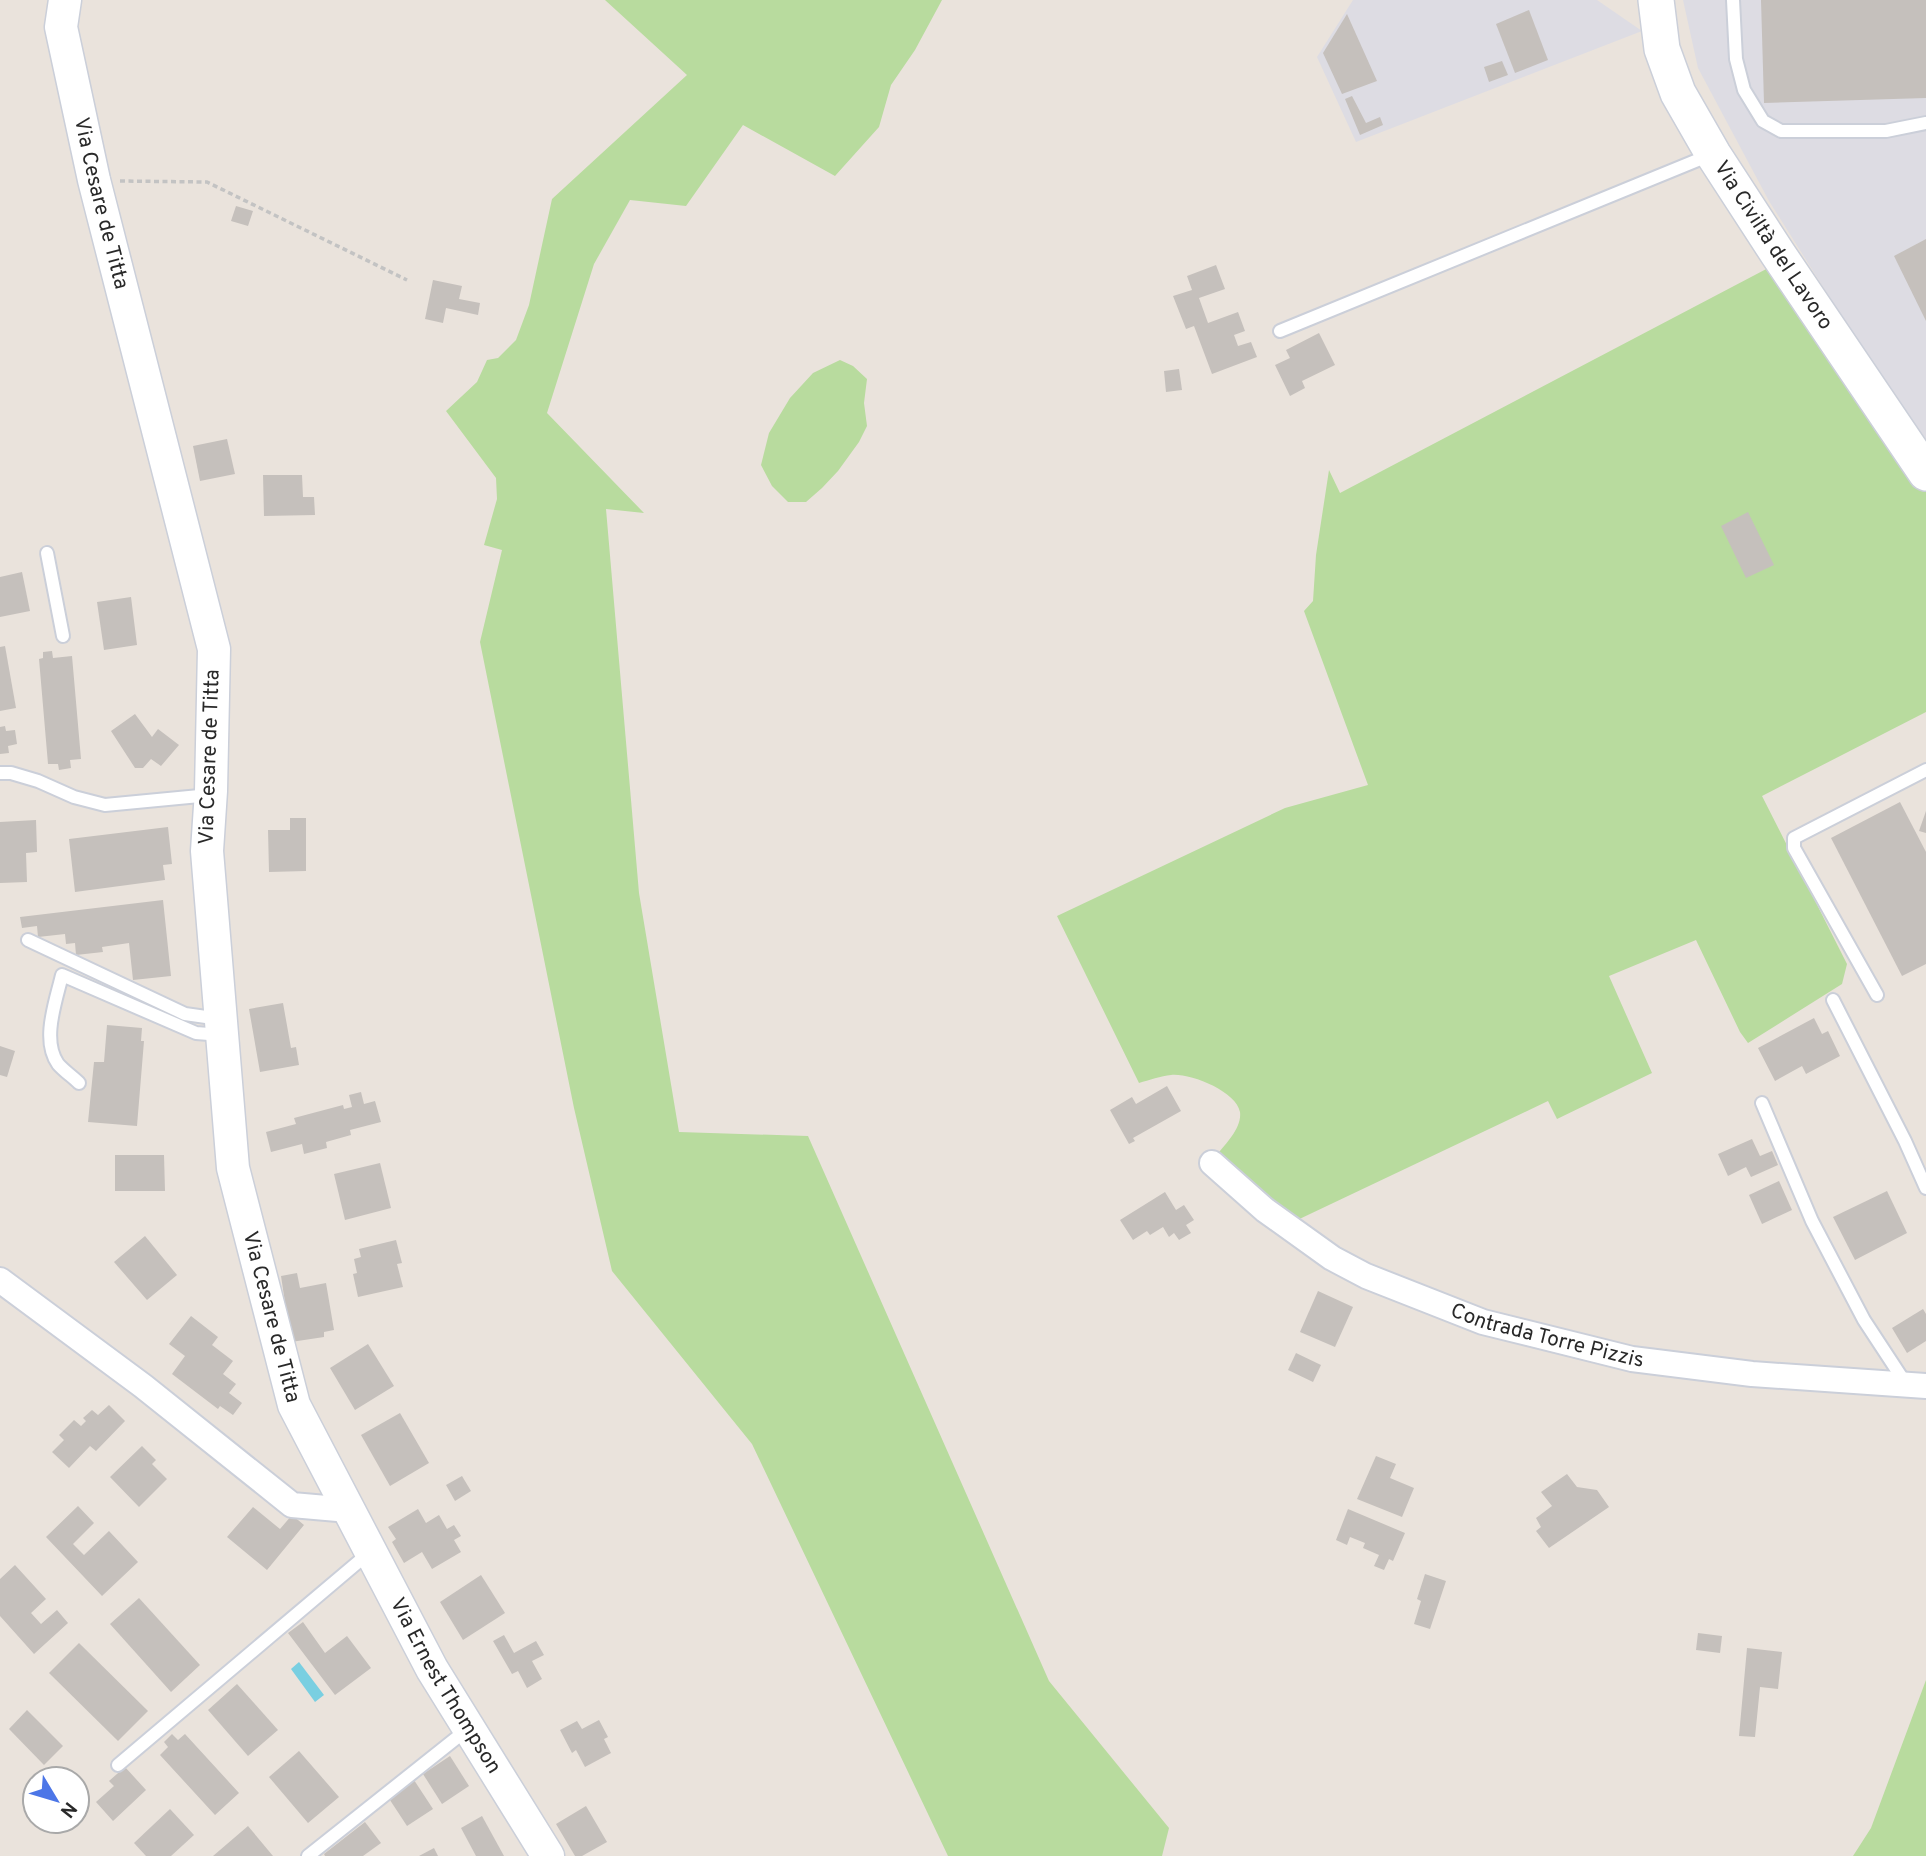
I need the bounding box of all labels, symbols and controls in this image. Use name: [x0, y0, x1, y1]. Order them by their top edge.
street label: Via Cesare de Titta: [67, 115, 135, 292]
street label: Via Civiltà del Lavoro: [1708, 156, 1839, 335]
street label: Via Cesare de Titta: [193, 669, 227, 845]
street label: Via Cesare de Titta: [236, 1228, 306, 1406]
street label: Contrada Torre Pizzis: [1446, 1297, 1645, 1374]
street label: Via Ernest Thompson: [384, 1593, 507, 1779]
north arrow: [21, 1765, 91, 1835]
text: N: [54, 1796, 81, 1822]

